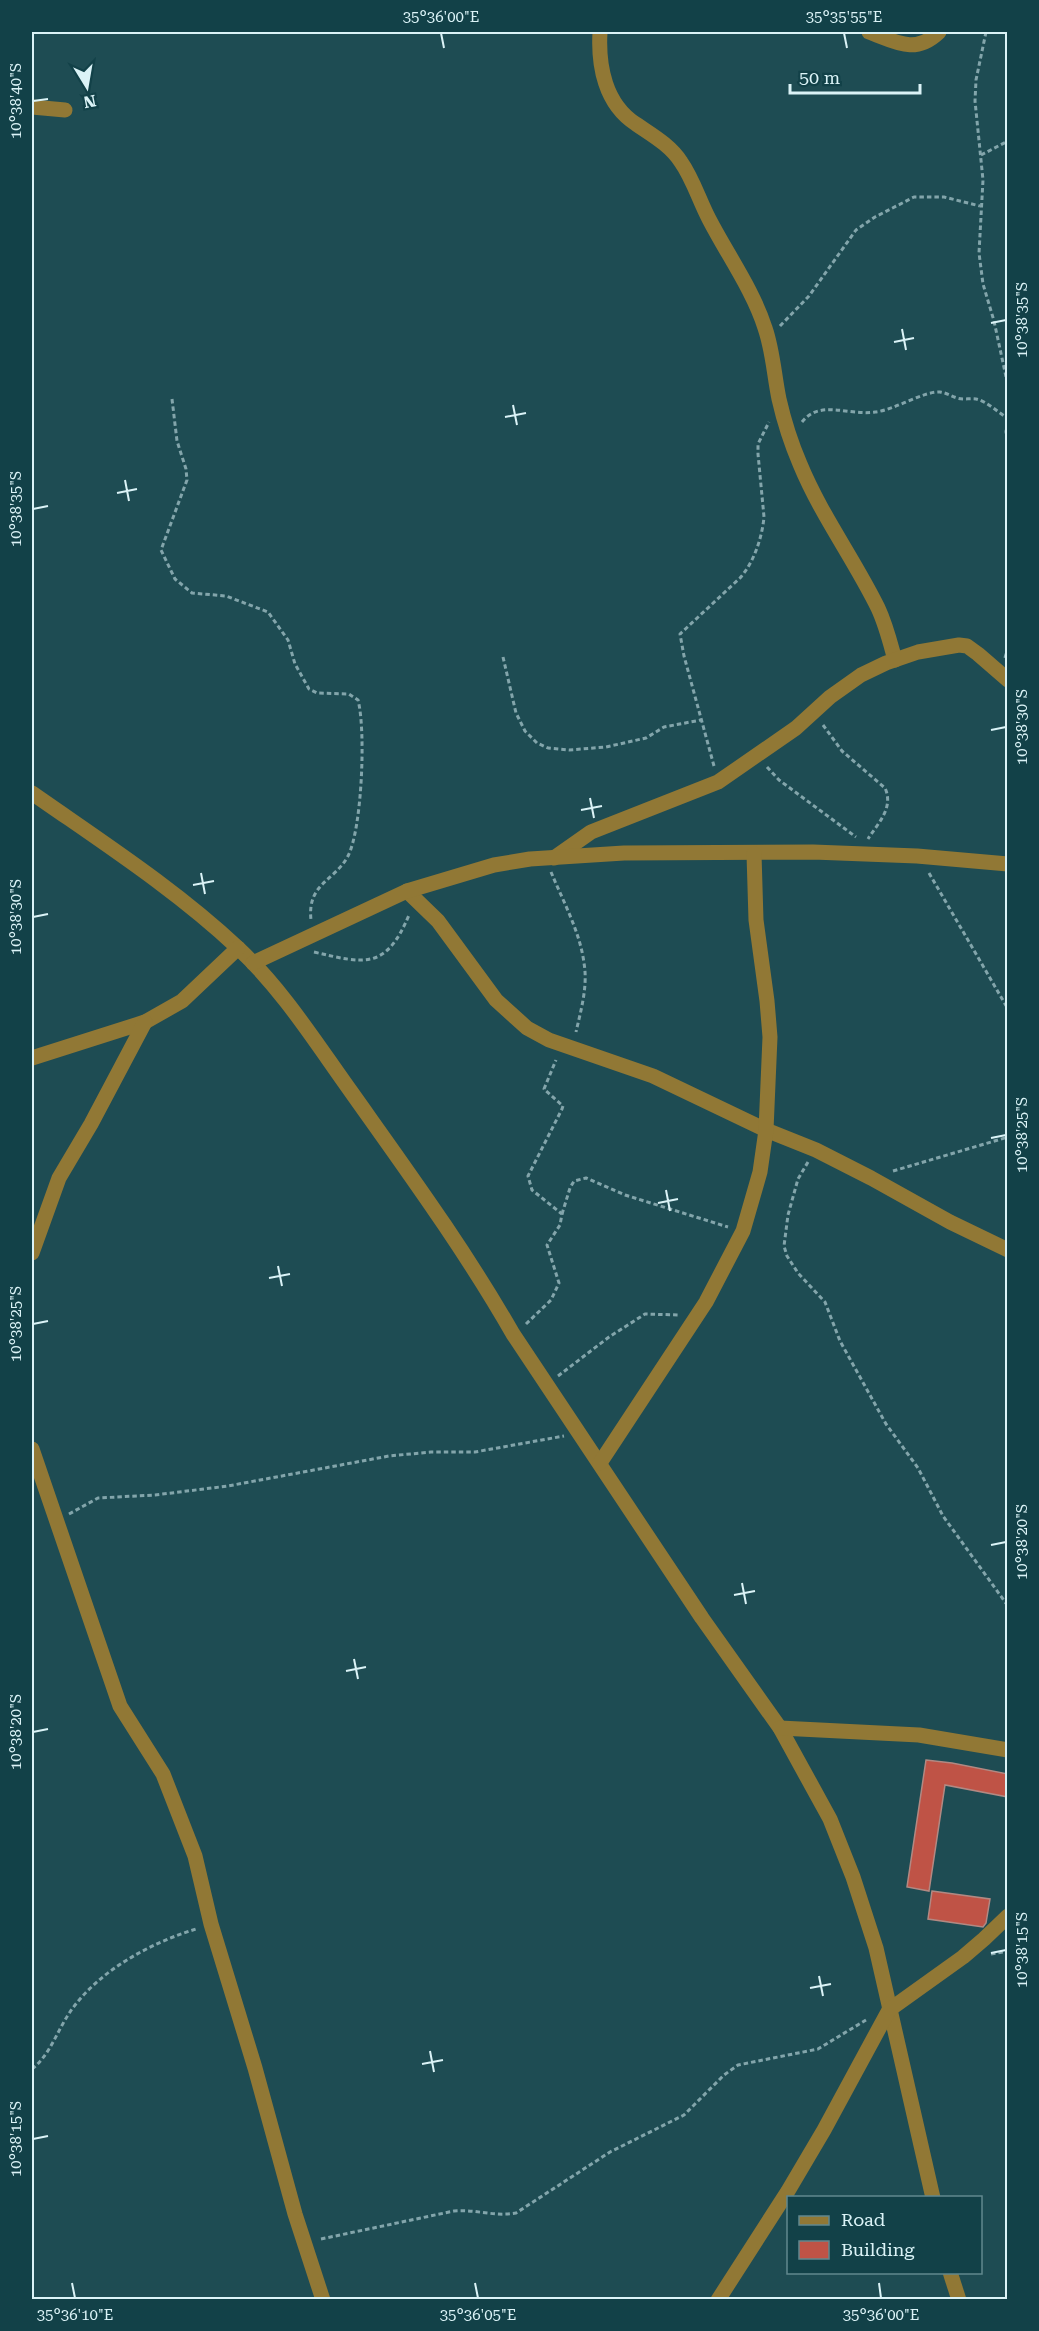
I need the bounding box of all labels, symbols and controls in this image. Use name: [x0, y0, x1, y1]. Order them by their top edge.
text: 35°36'00"E: [403, 8, 479, 26]
text: 35°35'55"E: [806, 8, 882, 26]
north arrow: [57, 57, 117, 117]
scale bar: [790, 57, 920, 95]
text: 10°38'40"S: [7, 63, 25, 139]
text: 50 m: [799, 67, 840, 88]
text: N: [82, 91, 98, 112]
text: 10°38'35"S: [1013, 282, 1031, 358]
text: 10°38'35"S: [7, 471, 25, 547]
text: 10°38'30"S: [1013, 689, 1031, 765]
text: 10°38'30"S: [7, 879, 25, 955]
text: 10°38'25"S: [1013, 1097, 1031, 1173]
text: 10°38'25"S: [7, 1286, 25, 1362]
text: 10°38'20"S: [1013, 1504, 1031, 1580]
text: 10°38'20"S: [7, 1694, 25, 1770]
text: 10°38'15"S: [1013, 1912, 1031, 1988]
text: 10°38'15"S: [7, 2101, 25, 2177]
legend: [787, 2196, 982, 2274]
text: Road: [841, 2209, 886, 2230]
text: Building: [841, 2239, 915, 2260]
text: 35°36'10"E: [37, 2306, 113, 2324]
text: 35°36'05"E: [440, 2306, 516, 2324]
text: 35°36'00"E: [843, 2306, 919, 2324]

